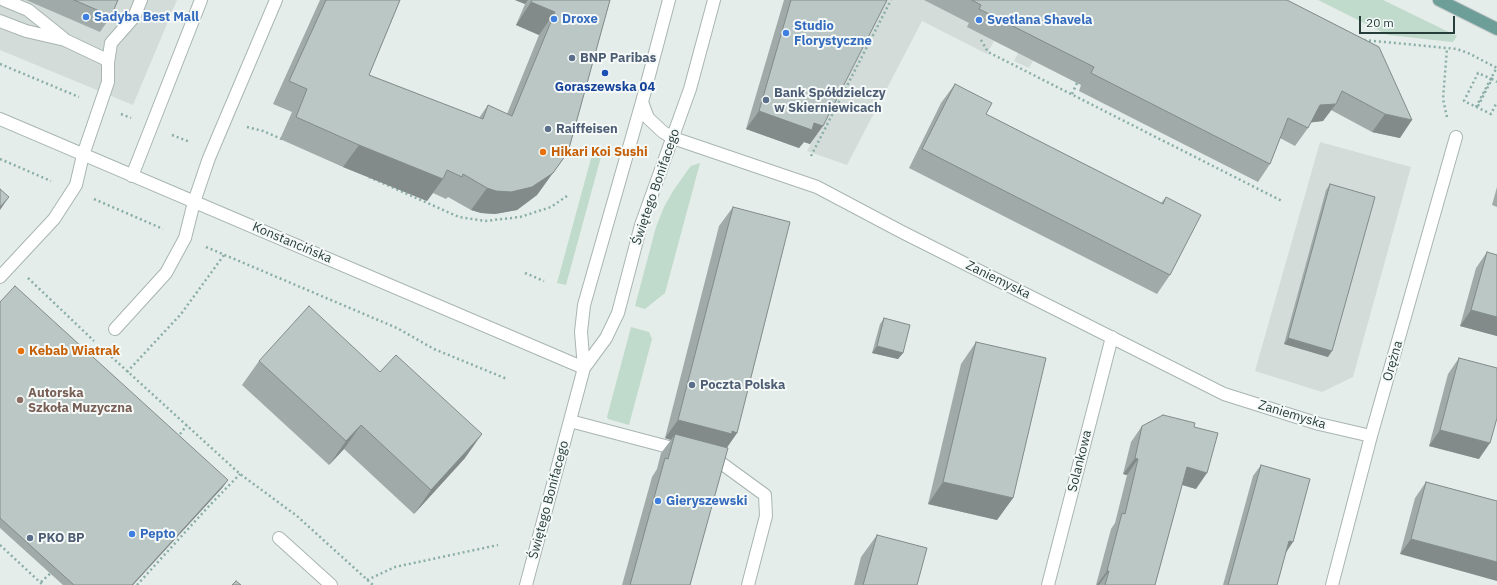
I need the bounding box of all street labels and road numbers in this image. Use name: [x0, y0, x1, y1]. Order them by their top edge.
street label: Świętego Bonifacego: [629, 127, 683, 247]
street label: Konstancińska: [250, 219, 334, 267]
street label: Zaniemyska: [963, 258, 1033, 302]
street label: Orężna: [1380, 339, 1406, 383]
street label: Zaniemyska: [1256, 397, 1328, 433]
street label: Solankowa: [1065, 428, 1095, 494]
street label: Świętego Bonifacego: [526, 439, 572, 561]

